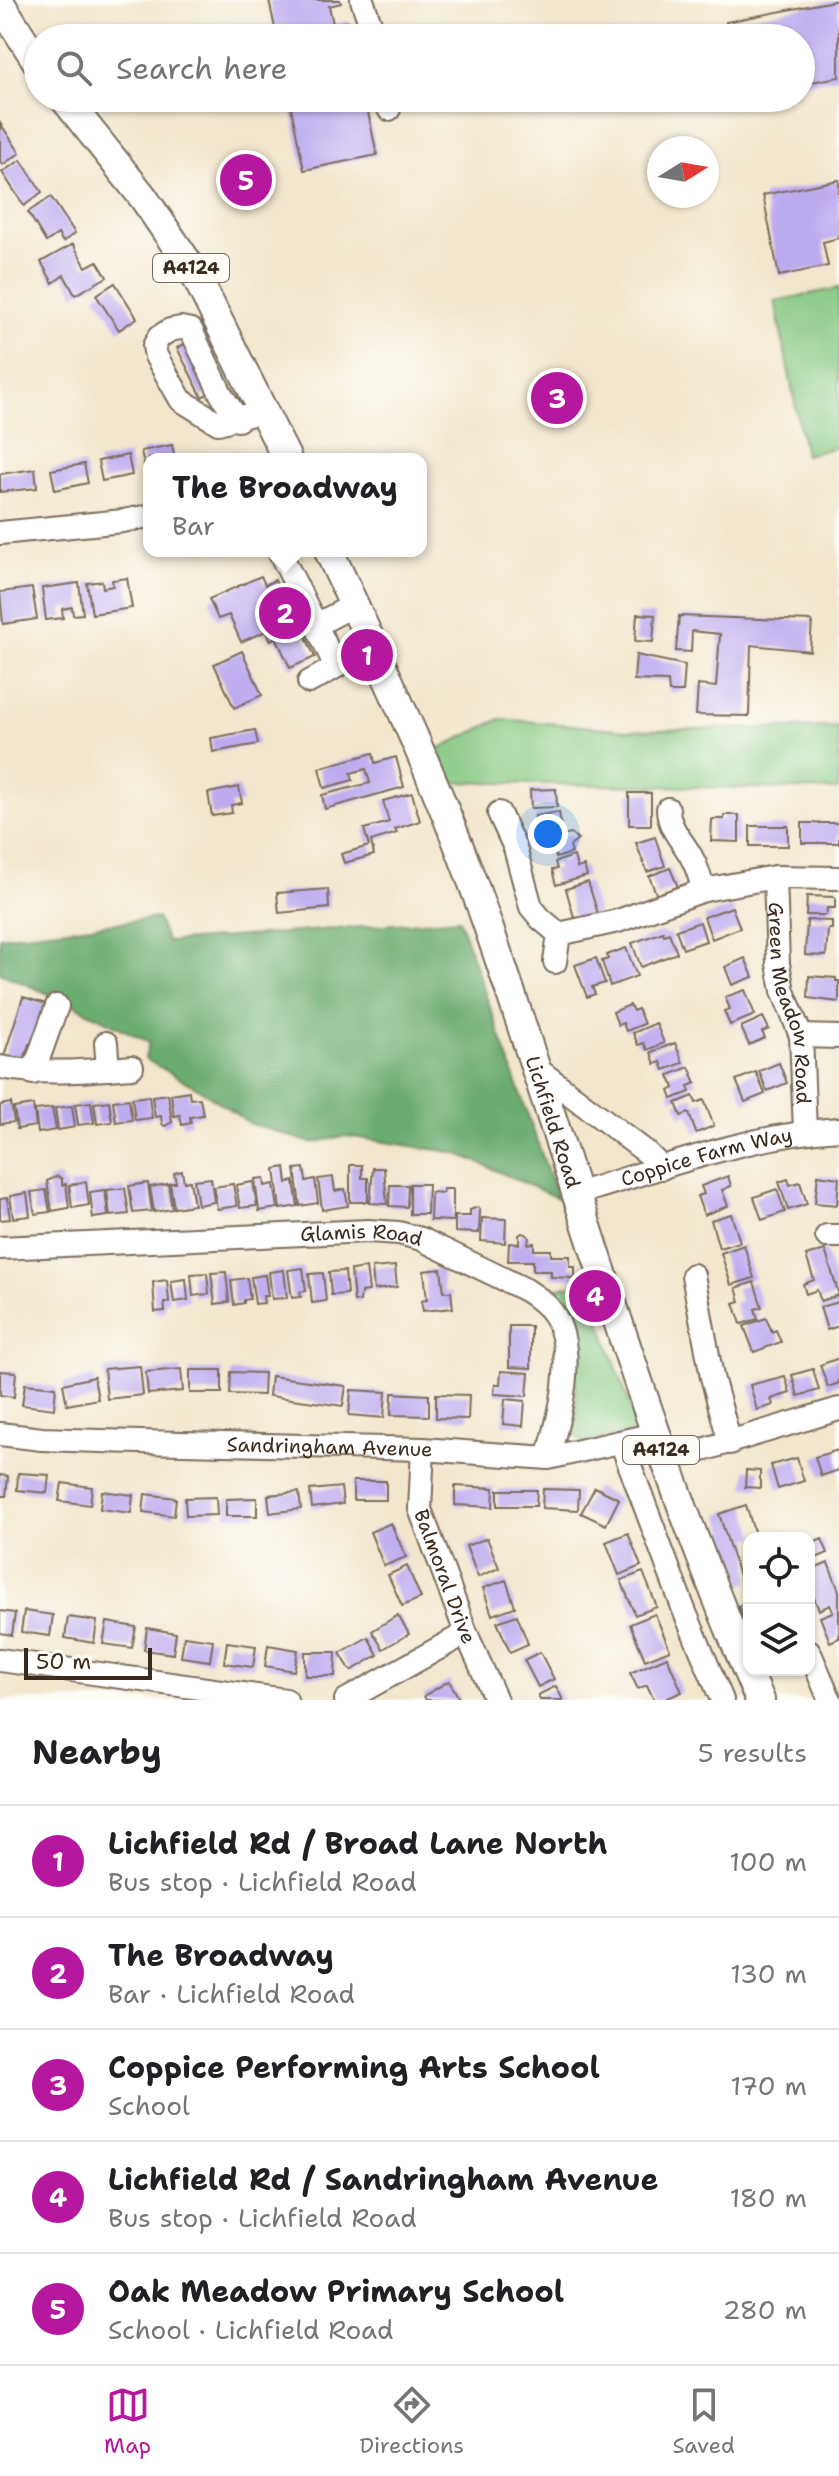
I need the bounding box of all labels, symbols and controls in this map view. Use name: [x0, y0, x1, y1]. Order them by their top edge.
search box: [24, 24, 815, 112]
icon: search: [52, 46, 96, 90]
text: Search here: [116, 48, 287, 89]
north arrow: [647, 136, 719, 208]
pin: 5: [220, 150, 272, 210]
road number: A4124: [153, 254, 229, 282]
pin: 3: [531, 368, 583, 428]
popup: [143, 453, 427, 557]
text: The Broadway: [172, 467, 398, 508]
text: Bar: [172, 508, 215, 543]
pin: 2: [259, 583, 311, 643]
pin: 1: [341, 625, 393, 685]
your location: [528, 814, 568, 854]
street label: Green Meadow Road: [763, 901, 817, 1105]
street label: Lichfield Road: [520, 1052, 587, 1192]
street label: Coppice Farm Way: [618, 1122, 794, 1192]
street label: Glamis Road: [300, 1218, 426, 1252]
pin: 4: [569, 1266, 621, 1326]
street label: Sandringham Avenue: [226, 1431, 433, 1463]
road number: A4124: [623, 1436, 699, 1464]
street label: Balmoral Drive: [408, 1506, 482, 1648]
map controls: [743, 1532, 815, 1676]
button: locate: [743, 1532, 815, 1604]
button: layers: [743, 1604, 815, 1676]
scale bar: [24, 1644, 152, 1680]
text: 50 m: [36, 1647, 91, 1676]
text: Nearby: [32, 1729, 162, 1775]
text: 5 results: [698, 1735, 807, 1770]
text: Lichfield Rd / Broad Lane North: [108, 1823, 608, 1864]
text: 1: [52, 1844, 64, 1879]
text: 100 m: [729, 1844, 807, 1879]
text: Bus stop · Lichfield Road: [108, 1864, 417, 1899]
text: The Broadway: [108, 1935, 334, 1976]
text: 2: [49, 1956, 67, 1991]
text: 130 m: [730, 1956, 807, 1991]
text: Bar · Lichfield Road: [108, 1976, 355, 2011]
text: Coppice Performing Arts School: [108, 2047, 600, 2088]
text: 3: [49, 2068, 67, 2103]
text: 170 m: [730, 2068, 807, 2103]
text: School: [108, 2088, 190, 2123]
text: Lichfield Rd / Sandringham Avenue: [108, 2159, 658, 2200]
text: 4: [49, 2180, 67, 2215]
text: 180 m: [729, 2180, 807, 2215]
text: Bus stop · Lichfield Road: [108, 2200, 417, 2235]
text: Oak Meadow Primary School: [108, 2271, 564, 2312]
text: 5: [50, 2292, 66, 2327]
text: 280 m: [722, 2292, 807, 2327]
text: School · Lichfield Road: [108, 2312, 394, 2347]
tab: Map: [104, 2383, 151, 2460]
tab: Directions: [359, 2383, 464, 2460]
tab: Saved: [672, 2383, 735, 2460]

